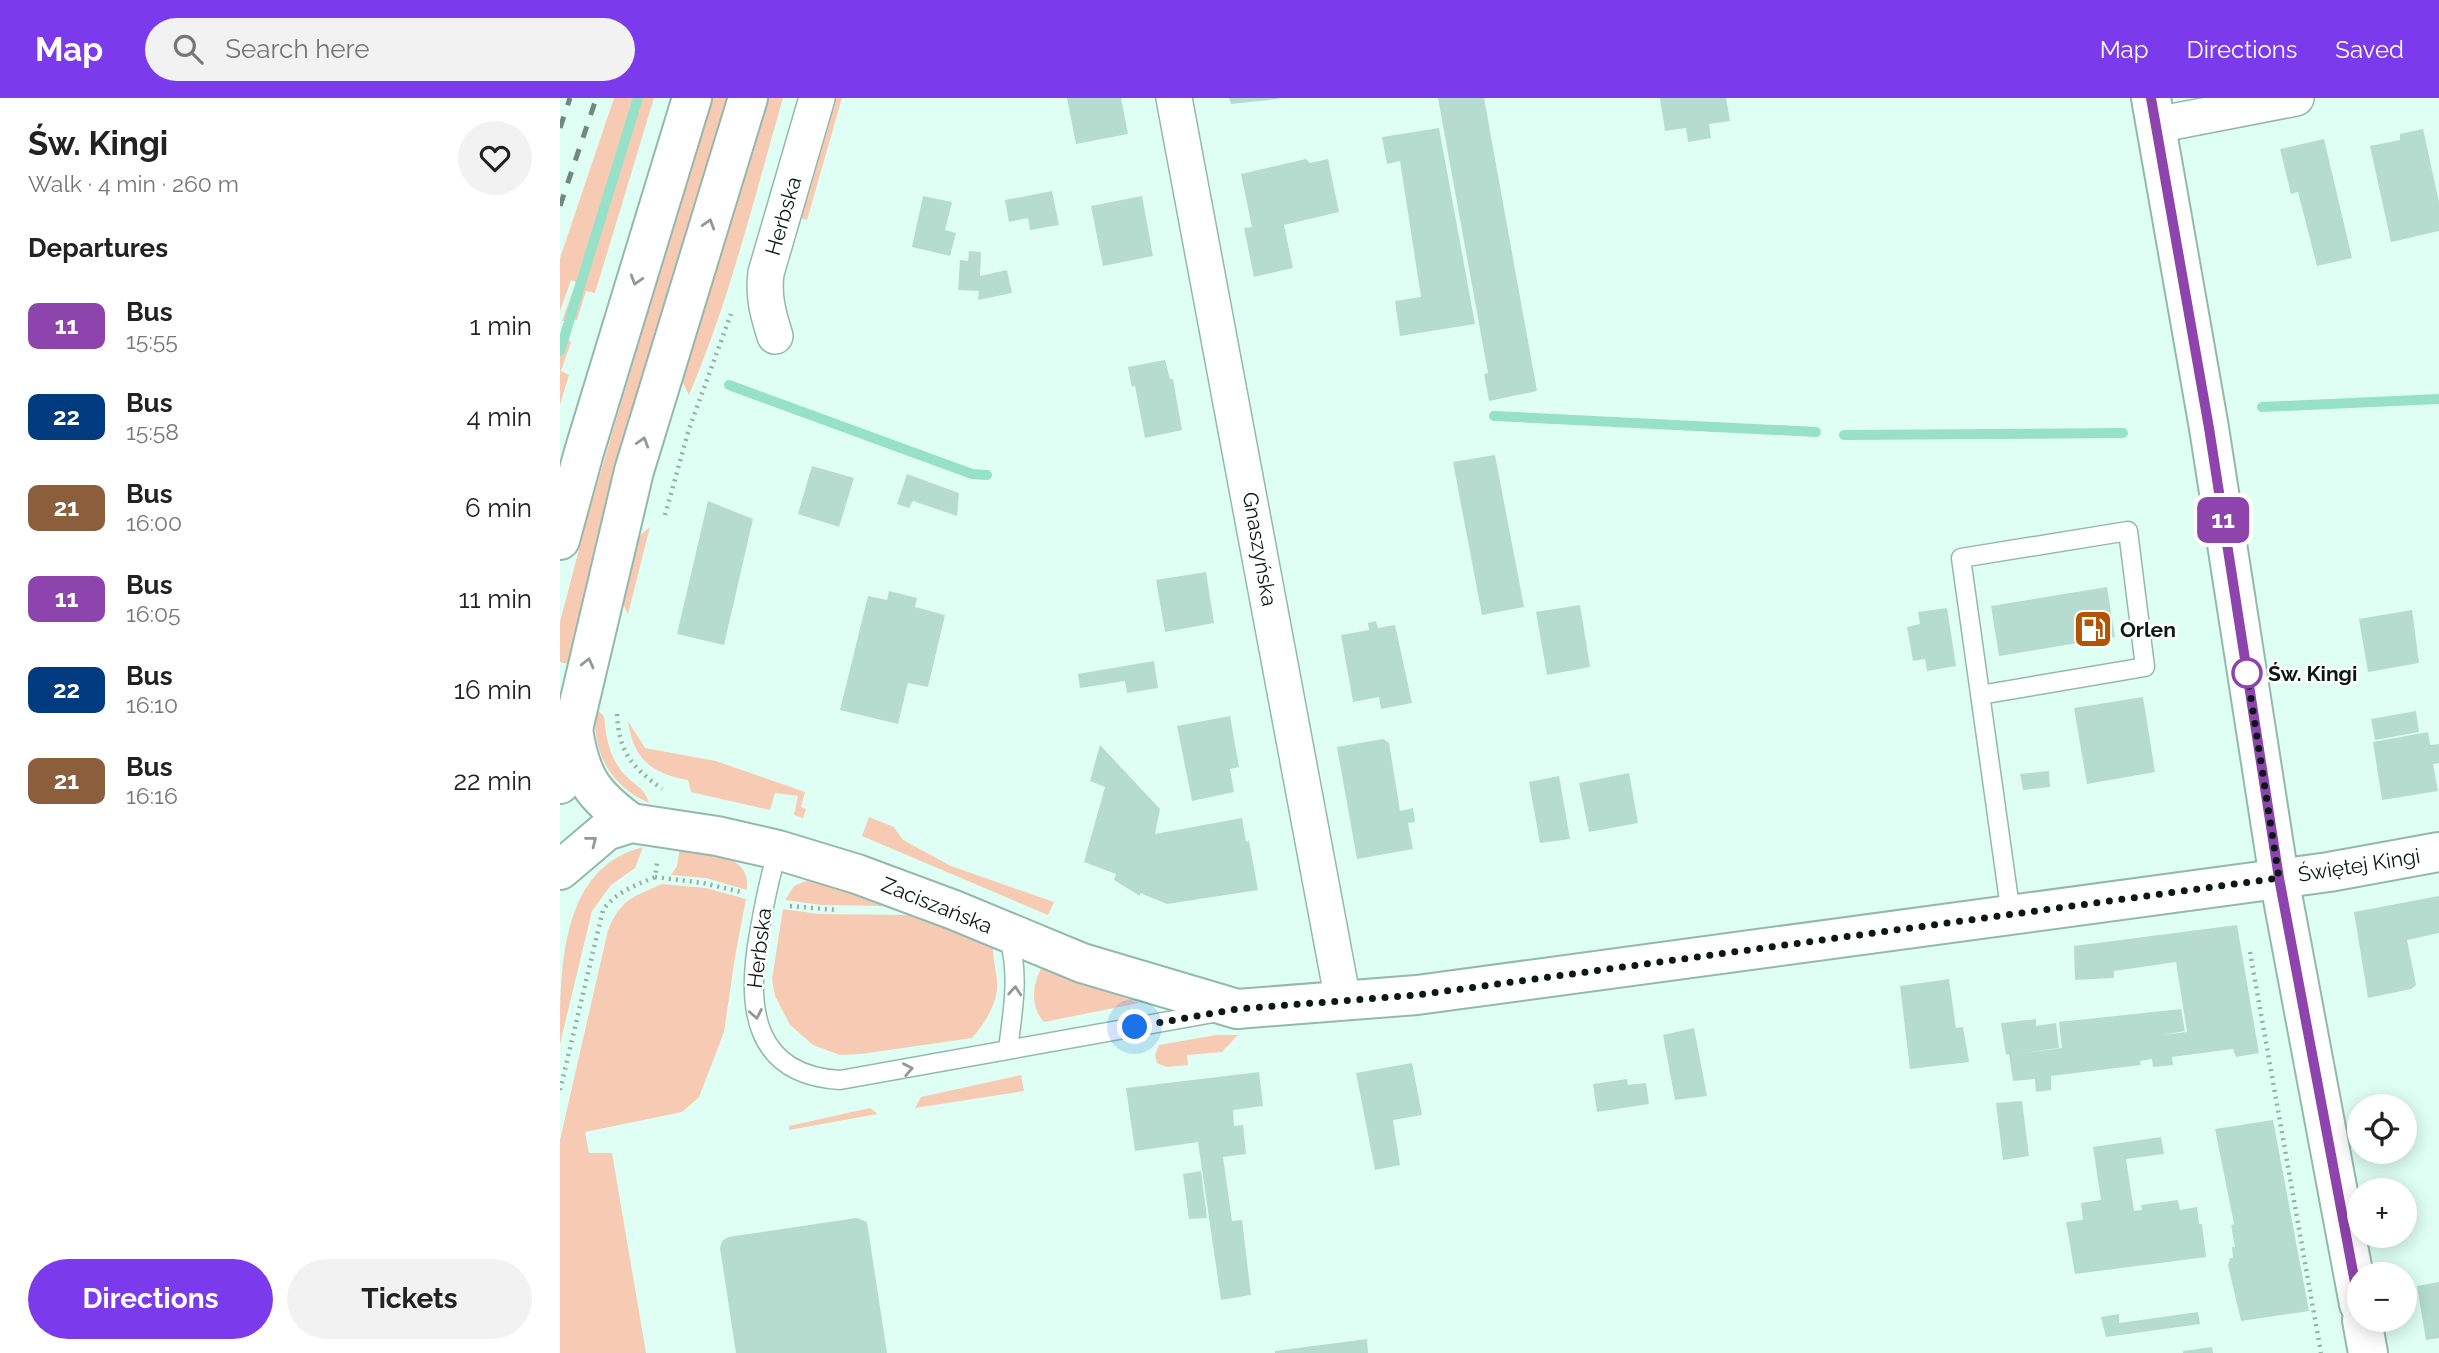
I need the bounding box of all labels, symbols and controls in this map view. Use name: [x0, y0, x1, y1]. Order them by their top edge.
search box: [145, 18, 635, 81]
text: Map: [35, 30, 103, 69]
icon: search: [169, 30, 207, 68]
text: Search here: [225, 34, 370, 64]
text: Map: [2100, 35, 2149, 64]
text: Directions: [2187, 35, 2297, 64]
text: Saved: [2335, 35, 2404, 64]
button: heart: [458, 121, 532, 195]
text: Św. Kingi: [28, 124, 168, 163]
text: Walk · 4 min · 260 m: [28, 170, 239, 197]
street label: Herbska: [760, 174, 806, 258]
one-way arrow: [701, 219, 716, 231]
text: Departures: [28, 233, 168, 263]
one-way arrow: [630, 274, 645, 286]
text: Bus: [126, 297, 173, 327]
text: 11: [55, 311, 78, 340]
text: 1 min: [470, 311, 532, 341]
text: 15:55: [126, 327, 178, 354]
text: Bus: [126, 388, 173, 418]
text: 22: [53, 402, 80, 431]
text: 4 min: [466, 402, 532, 432]
text: 15:58: [126, 418, 179, 445]
one-way arrow: [635, 436, 649, 449]
text: Bus: [126, 479, 173, 509]
street label: Gnaszyńska: [1238, 490, 1282, 608]
text: 21: [54, 493, 79, 522]
text: 6 min: [465, 493, 532, 523]
line badge: 11: [2192, 497, 2254, 543]
text: 11: [2211, 505, 2235, 534]
text: 16:00: [126, 509, 182, 536]
text: Bus: [126, 570, 173, 600]
text: 11: [55, 584, 78, 613]
text: 11 min: [458, 584, 532, 614]
text: 16:05: [126, 600, 181, 627]
fuel station icon: Orlen: [2072, 608, 2114, 650]
place label: Orlen: [2120, 617, 2176, 642]
one-way arrow: [579, 657, 594, 669]
marker: Św. Kingi: [2232, 658, 2262, 688]
text: Bus: [126, 661, 173, 691]
place label: Św. Kingi: [2268, 661, 2357, 686]
text: 22: [53, 675, 80, 704]
text: 16 min: [454, 675, 532, 705]
text: 16:10: [126, 691, 178, 718]
text: Bus: [126, 752, 173, 782]
text: 21: [54, 766, 79, 795]
text: 22 min: [454, 766, 532, 796]
text: 16:16: [126, 782, 178, 809]
one-way arrow: [585, 837, 597, 850]
street label: Świętej Kingi: [2296, 843, 2422, 887]
street label: Zaciszańska: [878, 871, 996, 939]
street label: Herbska: [742, 906, 776, 990]
one-way arrow: [1007, 985, 1022, 996]
one-way arrow: [748, 1008, 763, 1019]
your location: [1117, 1009, 1152, 1044]
one-way arrow: [902, 1062, 914, 1077]
map controls: [2347, 1094, 2417, 1332]
button: locate: [2347, 1094, 2417, 1164]
button: +: [2347, 1178, 2417, 1248]
button: Directions: [28, 1259, 273, 1339]
button: Tickets: [287, 1259, 532, 1339]
button: −: [2347, 1262, 2417, 1332]

